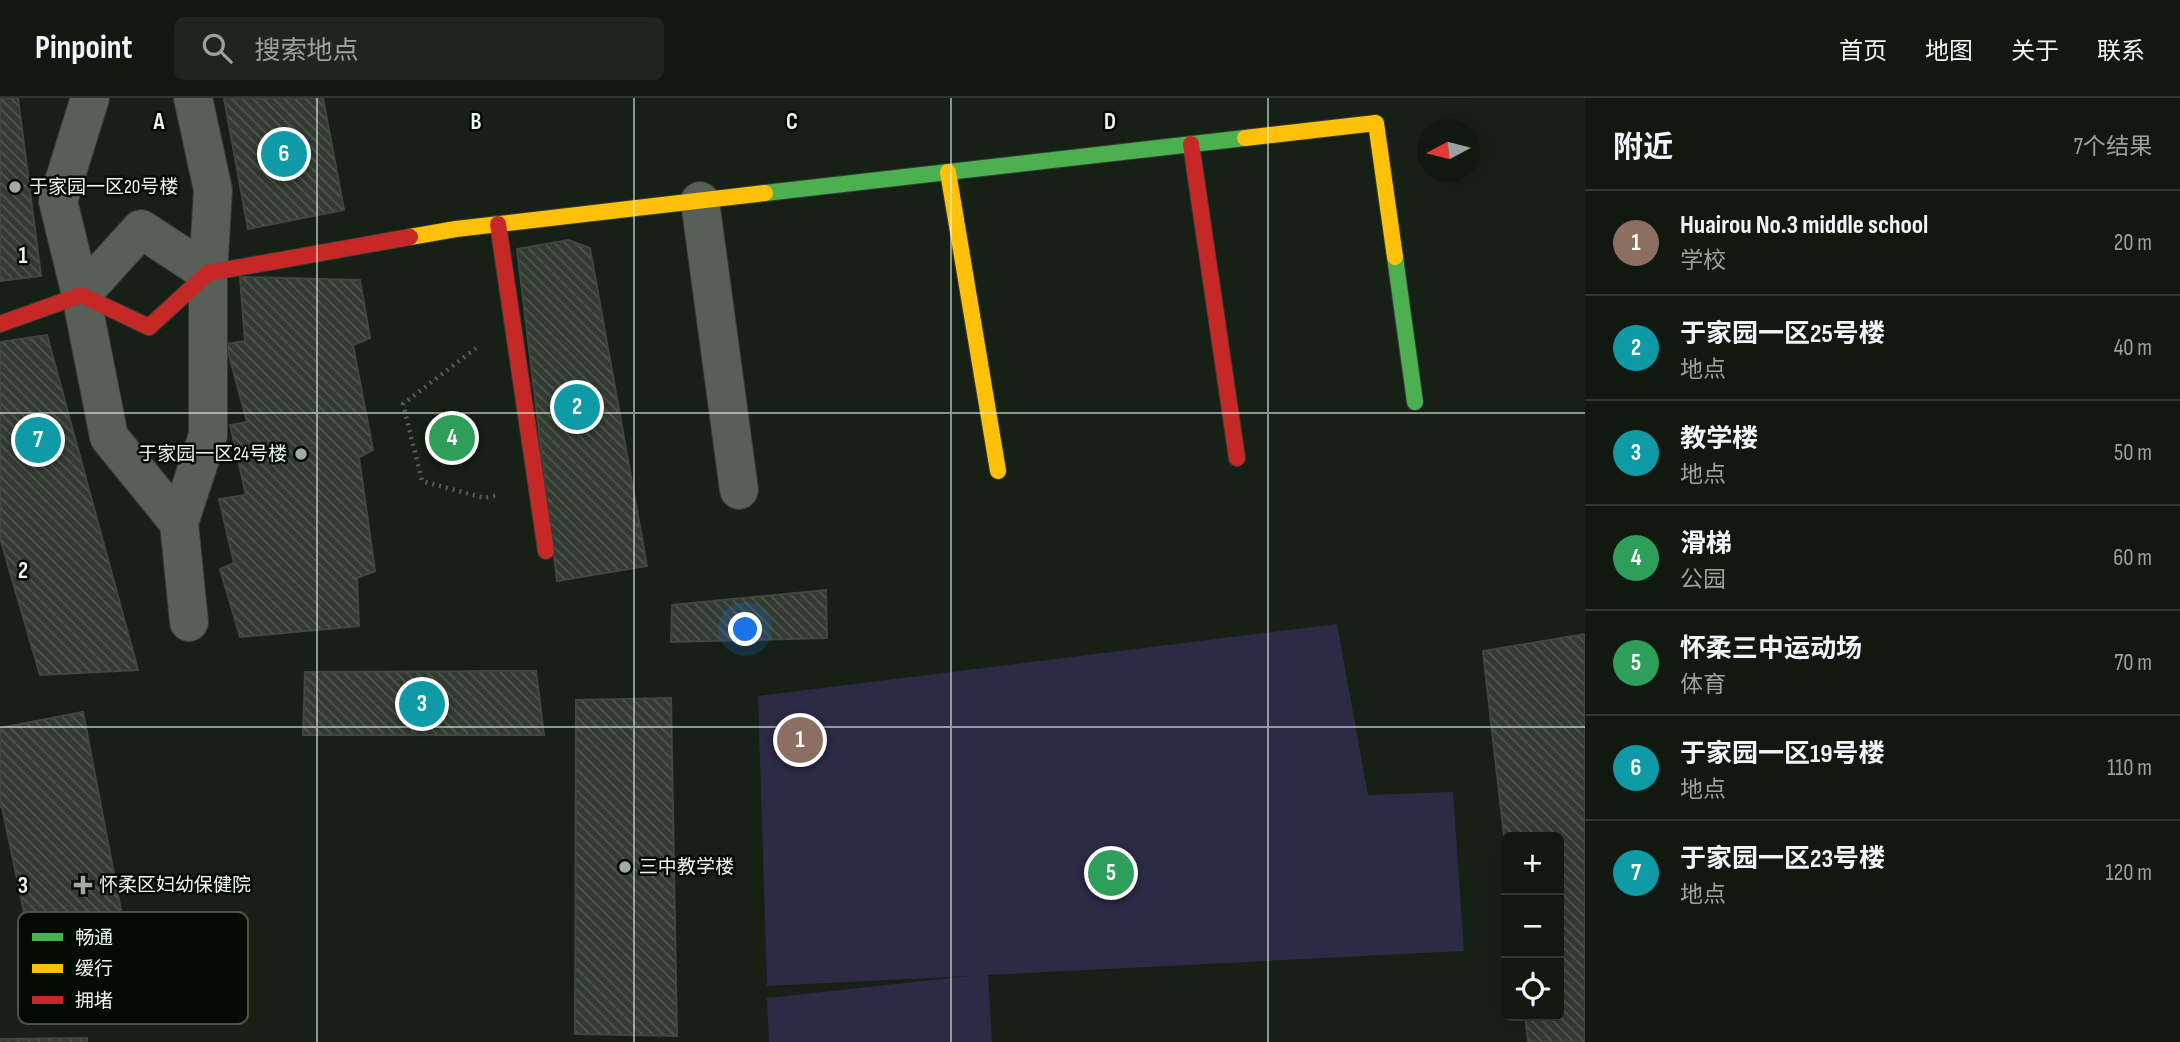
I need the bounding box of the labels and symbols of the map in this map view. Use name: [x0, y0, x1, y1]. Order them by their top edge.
text: A: [153, 108, 166, 136]
text: B: [471, 108, 482, 136]
text: C: [786, 108, 798, 136]
text: D: [1104, 108, 1116, 136]
north arrow: [1417, 119, 1480, 182]
pin: 6: [261, 128, 307, 180]
place label: 于家园一区20号楼: [29, 176, 178, 199]
marker: 于家园一区20号楼: [7, 179, 23, 195]
text: 1: [18, 242, 28, 270]
pin: 2: [554, 381, 600, 433]
pin: 4: [429, 412, 475, 464]
pin: 7: [15, 414, 61, 466]
place label: 于家园一区24号楼: [138, 443, 287, 466]
marker: 于家园一区24号楼: [293, 446, 309, 462]
text: 2: [18, 557, 28, 585]
your location: [728, 612, 762, 646]
pin: 3: [399, 678, 445, 730]
pin: 1: [777, 714, 823, 766]
pin: 5: [1088, 847, 1134, 899]
place label: 三中教学楼: [639, 856, 734, 879]
marker: 三中教学楼: [617, 859, 633, 875]
text: 3: [18, 872, 28, 900]
place label: 怀柔区妇幼保健院: [99, 874, 251, 897]
marker: 怀柔区妇幼保健院: [73, 875, 93, 895]
legend: [18, 912, 248, 1024]
text: 畅通: [75, 927, 113, 950]
text: 缓行: [75, 958, 113, 981]
text: 拥堵: [75, 990, 113, 1013]

